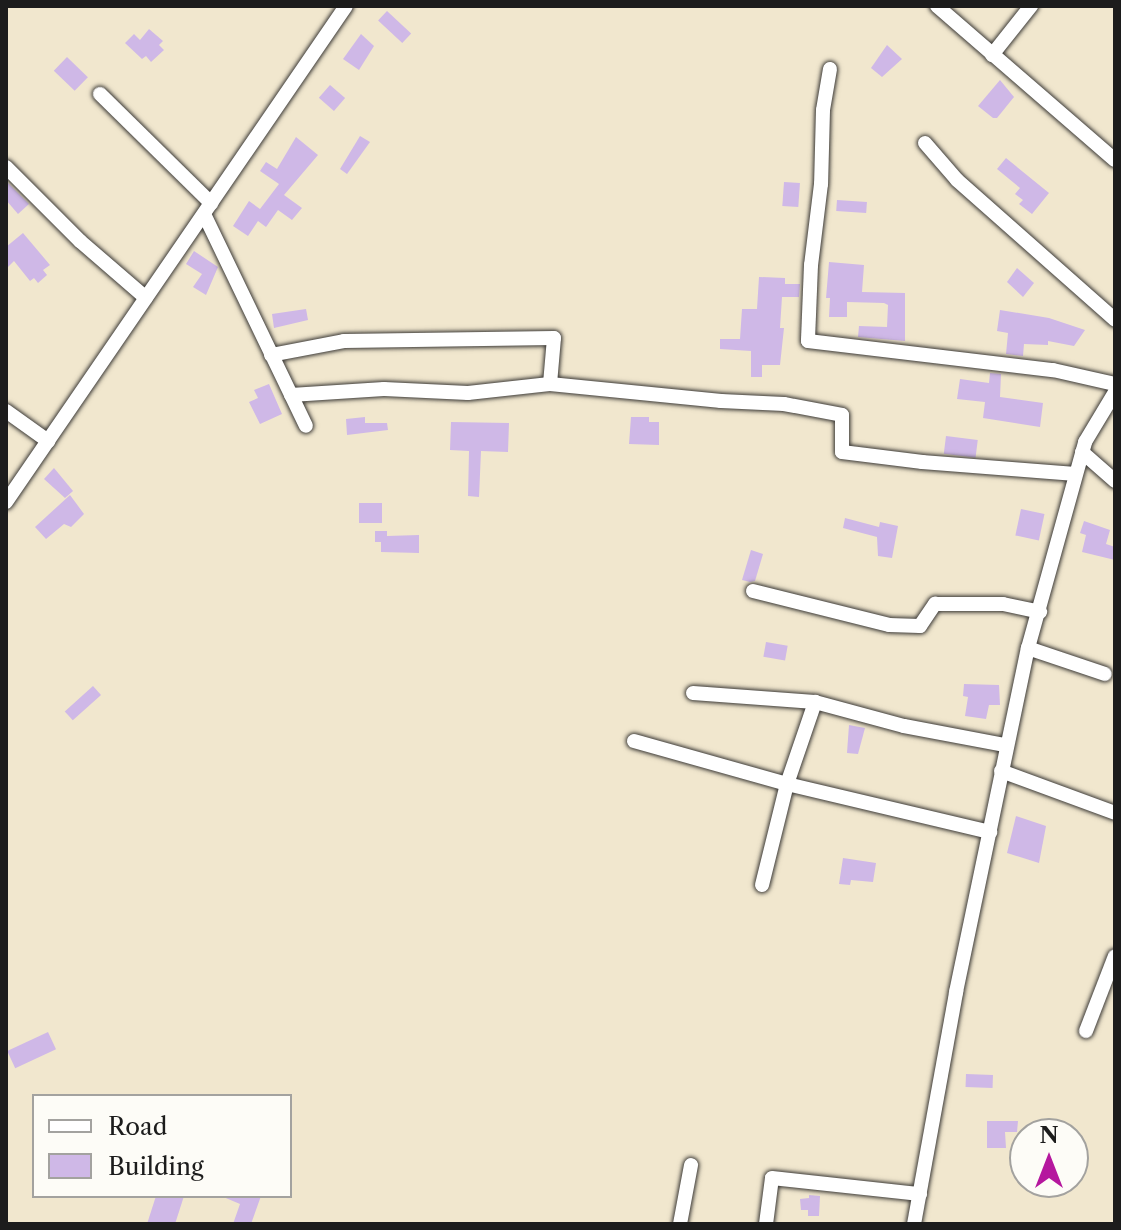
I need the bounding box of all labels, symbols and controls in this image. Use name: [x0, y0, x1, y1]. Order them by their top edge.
legend: [32, 1094, 292, 1198]
text: Road: [108, 1112, 167, 1141]
north arrow: [1009, 1118, 1089, 1198]
text: N: [1039, 1122, 1059, 1149]
text: Building: [108, 1152, 204, 1181]

